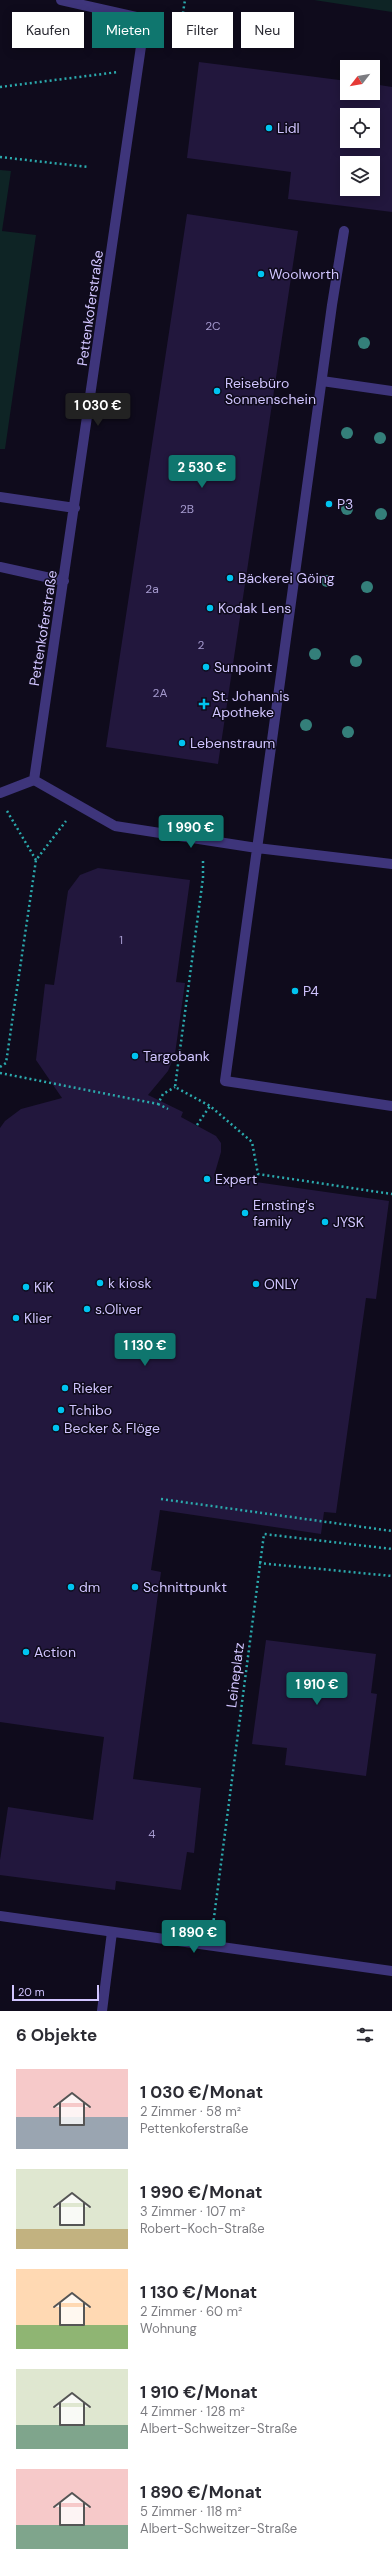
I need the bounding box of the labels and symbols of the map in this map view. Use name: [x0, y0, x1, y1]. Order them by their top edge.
north arrow: [340, 60, 380, 100]
place label: Lidl: [277, 119, 300, 137]
marker: Lidl: [264, 123, 274, 133]
street label: Pettenkoferstraße: [73, 249, 107, 367]
place label: Woolworth: [269, 265, 339, 283]
marker: Woolworth: [256, 269, 266, 279]
house number: 2C: [205, 318, 221, 334]
place label: Reisebüro Sonnenschein: [225, 374, 316, 408]
marker: Reisebüro Sonnenschein: [212, 386, 222, 396]
pin: 1 030 €: [61, 393, 135, 427]
pin: 2 530 €: [165, 455, 239, 489]
place label: P3: [337, 495, 353, 513]
marker: P3: [324, 499, 334, 509]
house number: 2B: [180, 501, 194, 517]
street label: Pettenkoferstraße: [25, 569, 61, 687]
place label: Bäckerei Göing: [238, 569, 335, 587]
marker: Bäckerei Göing: [225, 573, 235, 583]
house number: 2a: [145, 581, 159, 597]
place label: Kodak Lens: [218, 599, 291, 617]
marker: Kodak Lens: [205, 603, 215, 613]
house number: 2: [198, 637, 205, 653]
place label: Sunpoint: [214, 658, 272, 676]
marker: Sunpoint: [201, 662, 211, 672]
house number: 2A: [153, 685, 167, 701]
place label: St. Johannis Apotheke: [212, 687, 290, 721]
marker: St. Johannis Apotheke: [199, 699, 209, 709]
place label: Lebenstraum: [190, 734, 275, 752]
marker: Lebenstraum: [177, 738, 187, 748]
pin: 1 990 €: [154, 815, 228, 849]
house number: 1: [119, 932, 123, 948]
place label: P4: [303, 982, 319, 1000]
marker: P4: [290, 986, 300, 996]
place label: Targobank: [143, 1047, 210, 1065]
marker: Targobank: [130, 1051, 140, 1061]
place label: Expert: [215, 1170, 257, 1188]
marker: Expert: [202, 1174, 212, 1184]
place label: Ernsting's family: [253, 1196, 315, 1230]
marker: Ernsting's family: [240, 1208, 250, 1218]
place label: JYSK: [333, 1213, 364, 1231]
marker: JYSK: [320, 1217, 330, 1227]
place label: k kiosk: [108, 1274, 152, 1292]
place label: ONLY: [264, 1275, 299, 1293]
place label: KiK: [34, 1278, 54, 1296]
marker: k kiosk: [95, 1278, 105, 1288]
marker: ONLY: [251, 1279, 261, 1289]
marker: KiK: [21, 1282, 31, 1292]
place label: s.Oliver: [95, 1300, 142, 1318]
marker: s.Oliver: [82, 1304, 92, 1314]
place label: Klier: [24, 1309, 52, 1327]
marker: Klier: [11, 1313, 21, 1323]
pin: 1 130 €: [108, 1333, 182, 1367]
place label: Rieker: [73, 1379, 112, 1397]
marker: Rieker: [60, 1383, 70, 1393]
place label: Tchibo: [69, 1401, 112, 1419]
marker: Tchibo: [56, 1405, 66, 1415]
place label: Becker & Flöge: [64, 1419, 160, 1437]
marker: Becker & Flöge: [51, 1423, 61, 1433]
place label: dm: [79, 1578, 100, 1596]
place label: Schnittpunkt: [143, 1578, 227, 1596]
marker: dm: [66, 1582, 76, 1592]
marker: Schnittpunkt: [130, 1582, 140, 1592]
street label: Leineplatz: [222, 1641, 248, 1709]
place label: Action: [34, 1643, 76, 1661]
marker: Action: [21, 1647, 31, 1657]
pin: 1 910 €: [280, 1672, 354, 1706]
house number: 4: [148, 1826, 156, 1842]
pin: 1 890 €: [157, 1920, 231, 1954]
scale bar: [12, 1983, 99, 2002]

